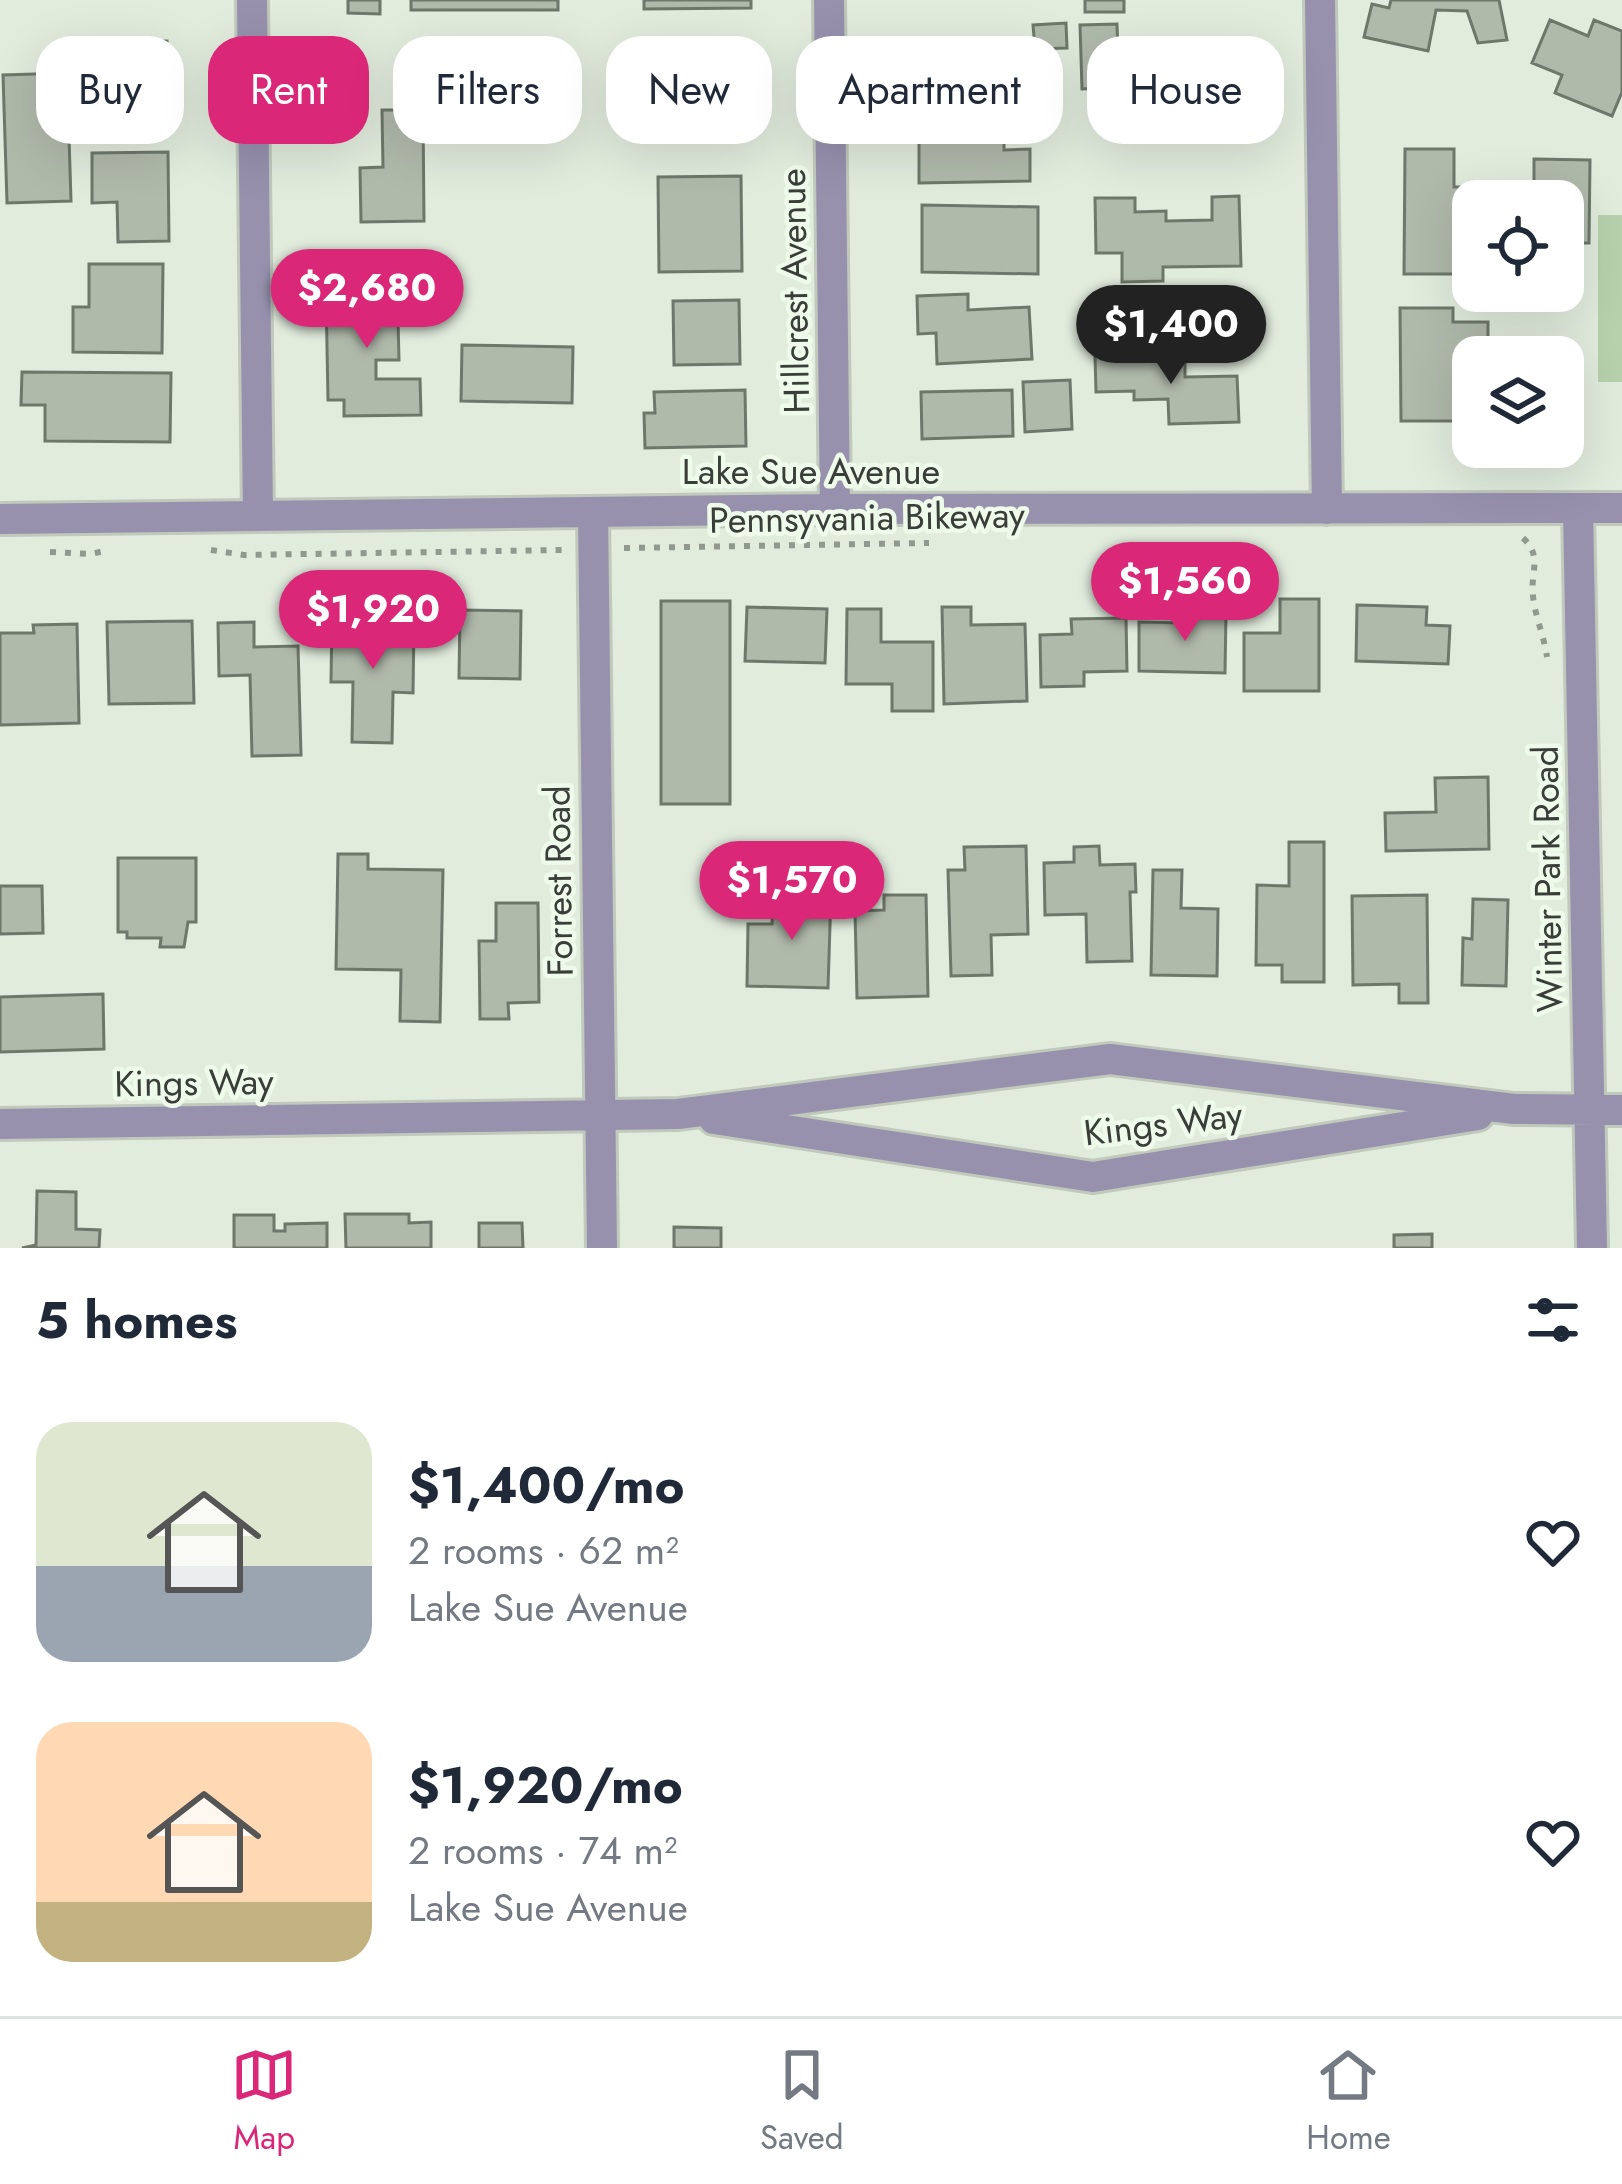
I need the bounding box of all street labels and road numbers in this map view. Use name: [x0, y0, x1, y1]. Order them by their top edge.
street label: Hillcrest Avenue: [766, 168, 822, 414]
street label: Lake Sue Avenue: [682, 445, 940, 497]
street label: Pennsyvania Bikeway: [709, 488, 1026, 546]
street label: Winter Park Road: [1519, 745, 1575, 1013]
street label: Forrest Road: [530, 785, 586, 977]
street label: Kings Way: [114, 1055, 274, 1109]
street label: Kings Way: [1081, 1087, 1245, 1159]

